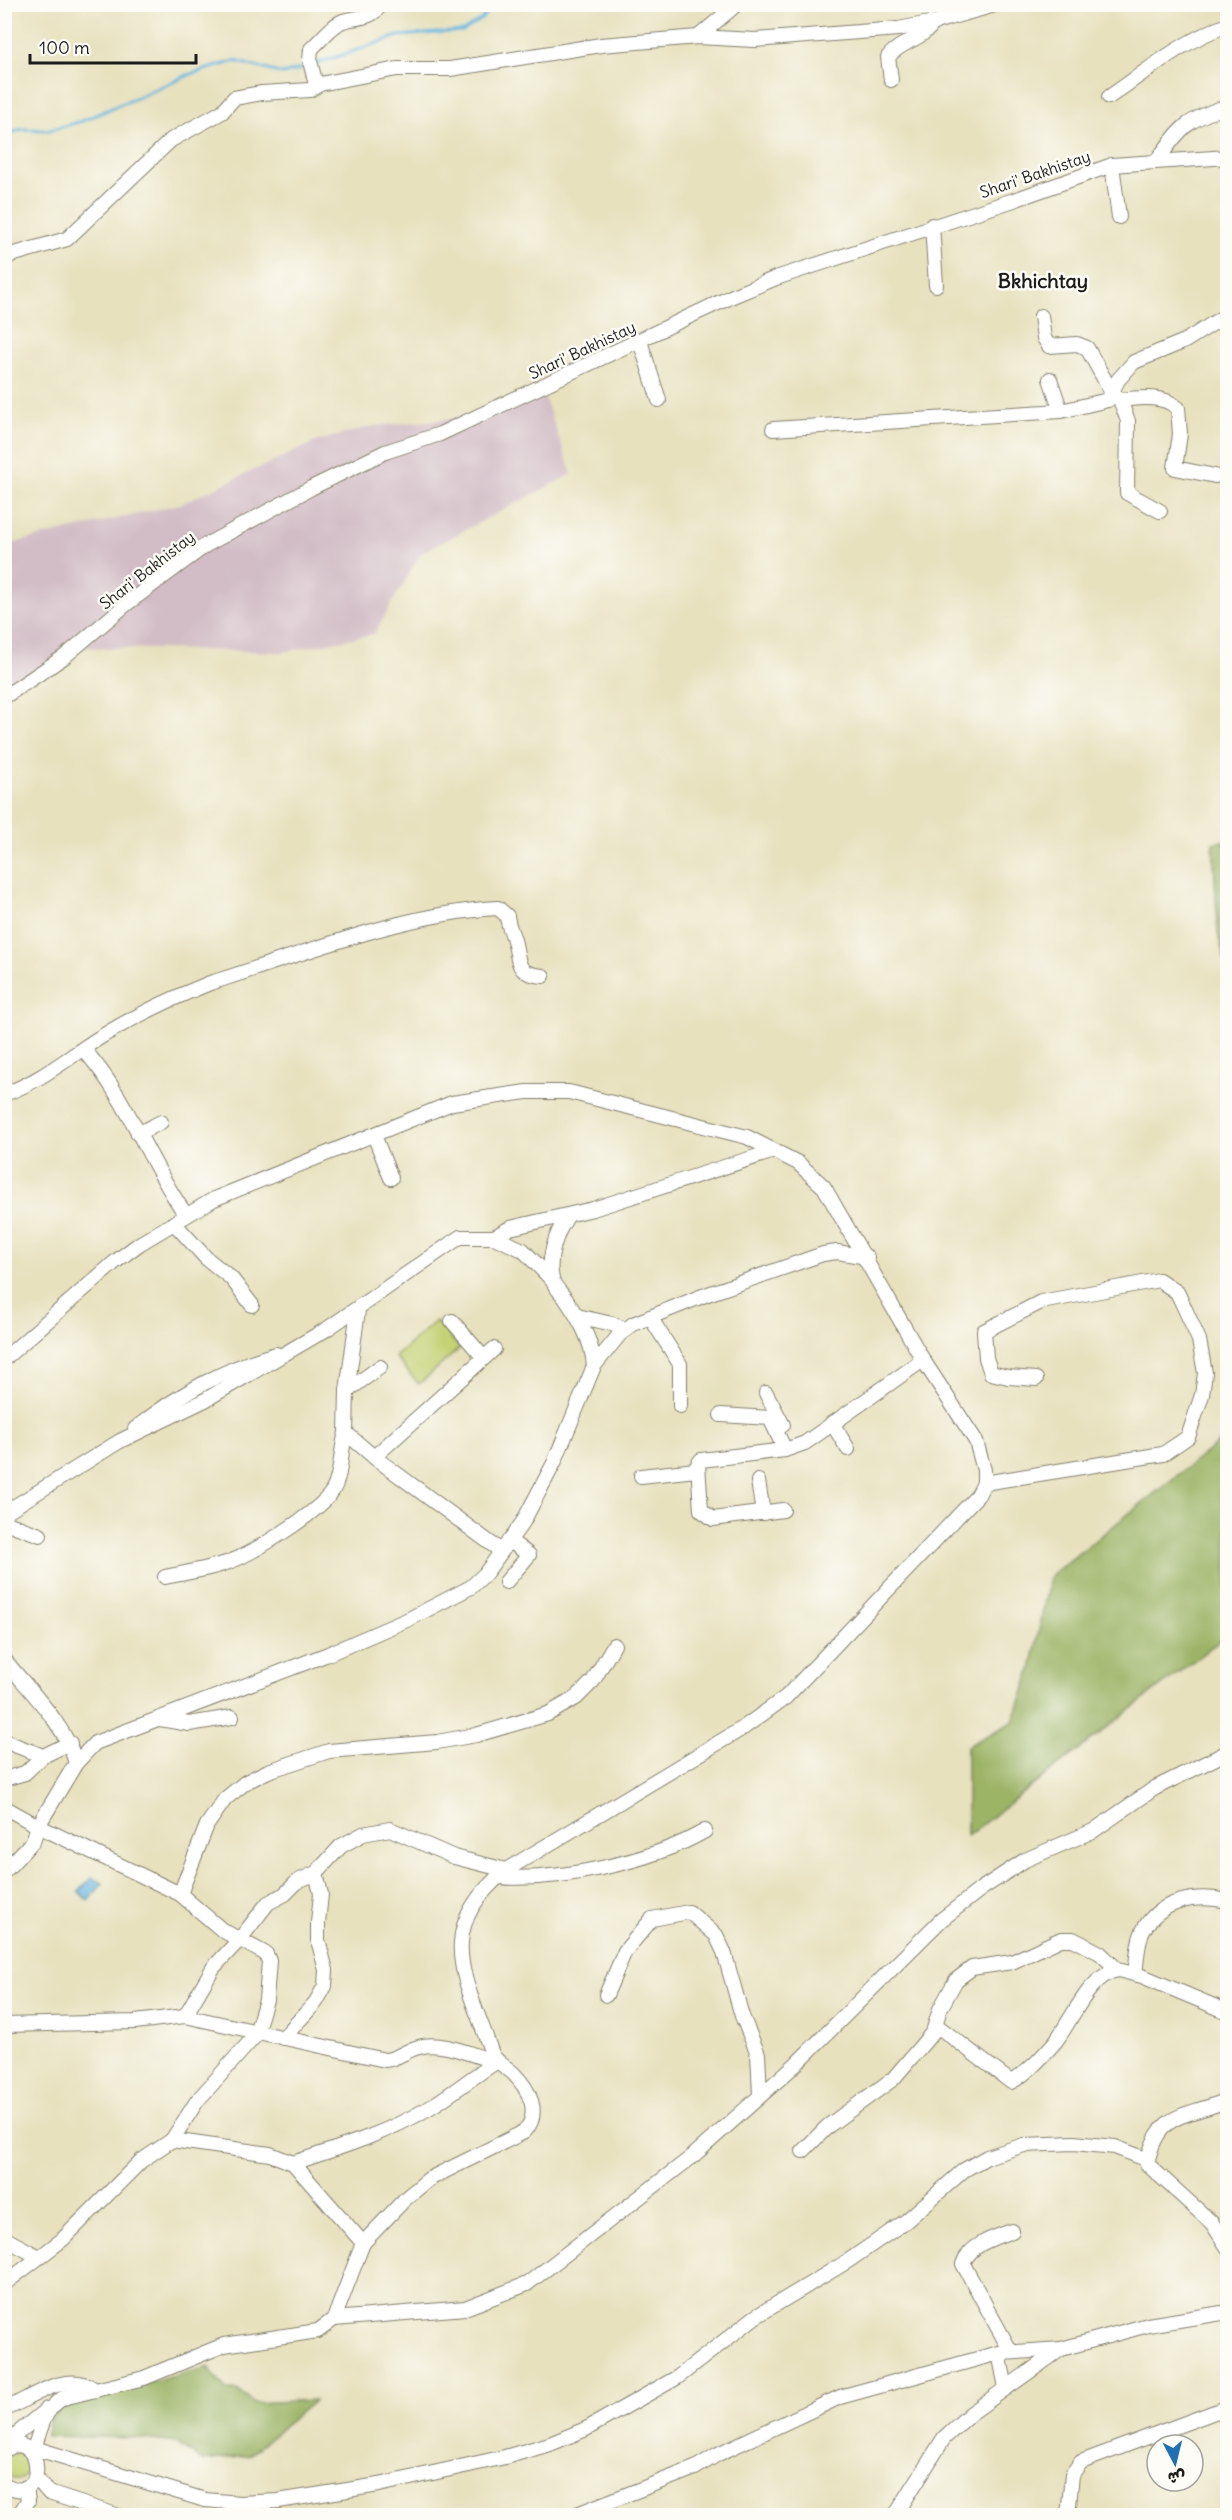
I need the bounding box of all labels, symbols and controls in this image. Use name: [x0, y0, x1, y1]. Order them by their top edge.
scale bar: [30, 27, 196, 65]
text: 100 m: [39, 36, 90, 59]
street label: Shari' Bakhistay: [977, 146, 1093, 202]
district label: Bkhichtay: [998, 268, 1088, 293]
street label: Shari' Bakhistay: [525, 317, 639, 383]
street label: Shari' Bakhistay: [95, 527, 199, 613]
north arrow: [1145, 2433, 1205, 2493]
text: ش: [1167, 2467, 1187, 2489]

